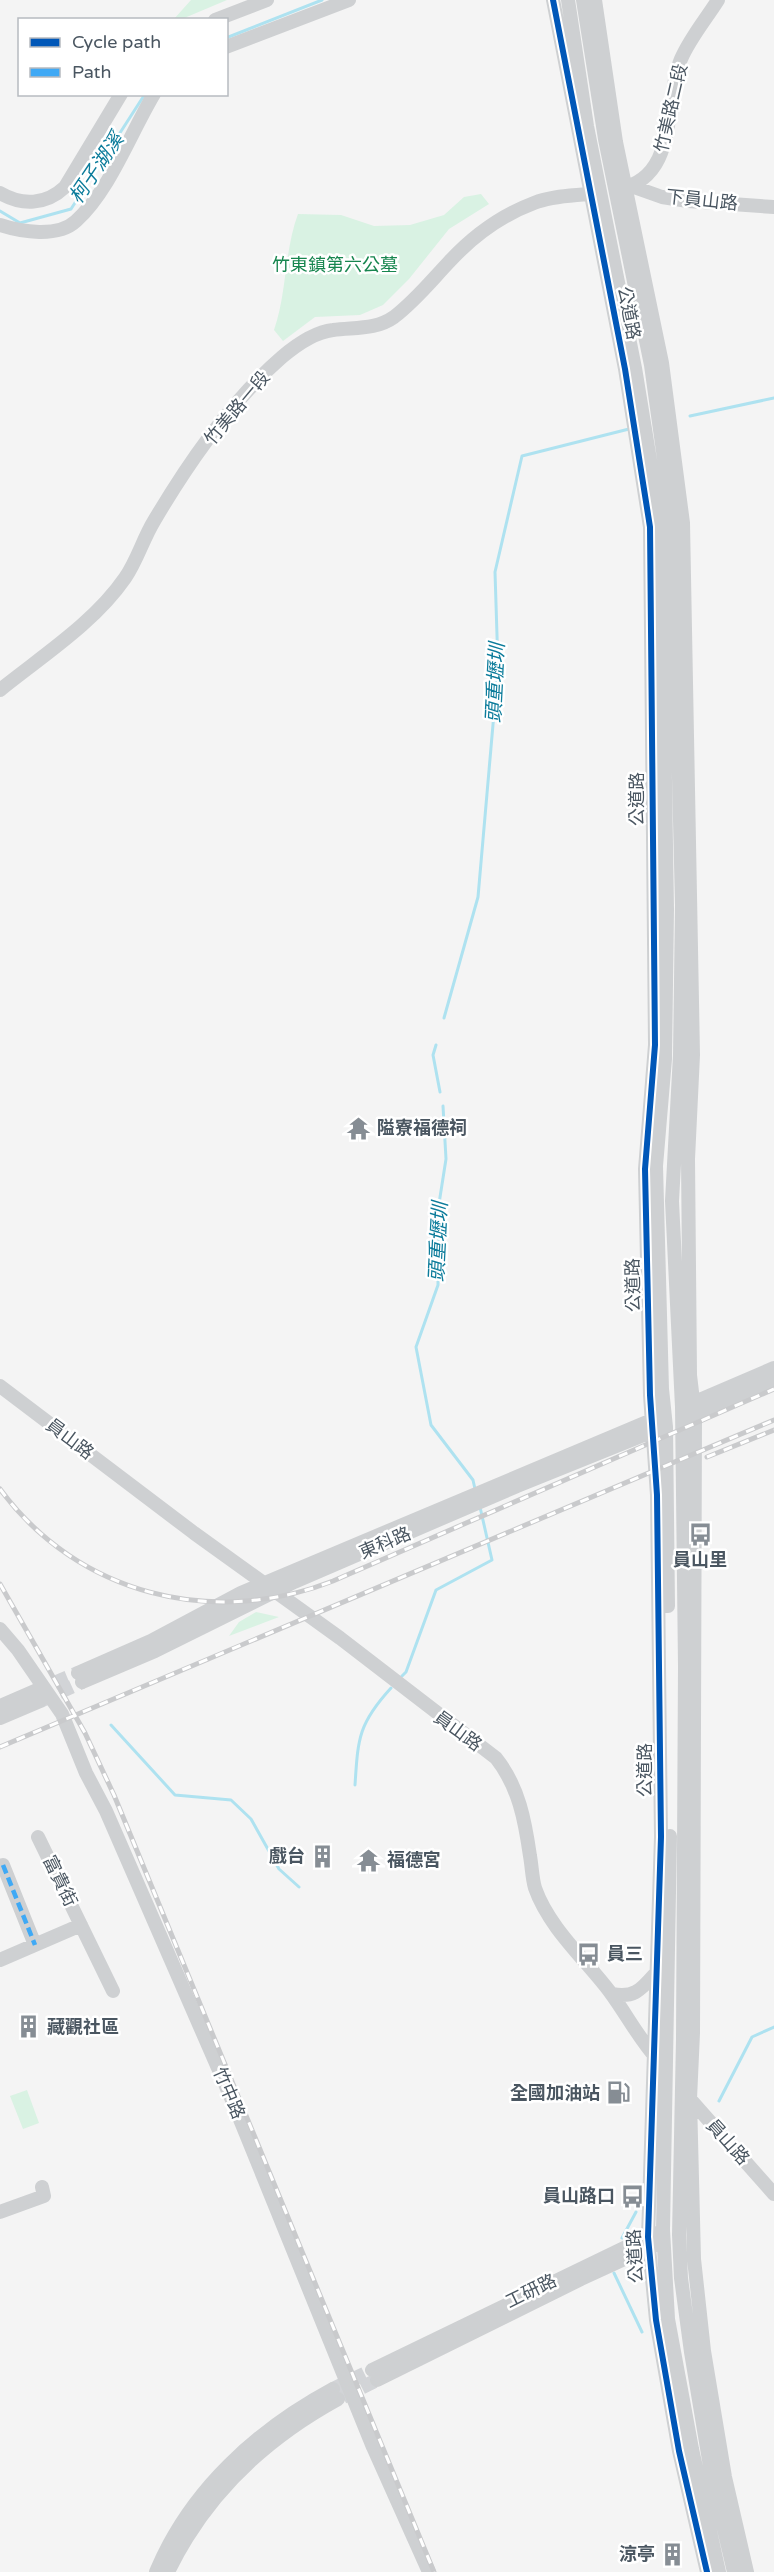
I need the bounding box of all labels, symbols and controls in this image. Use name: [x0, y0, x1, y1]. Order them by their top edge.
legend: [18, 18, 228, 96]
text: Cycle path: [72, 31, 161, 53]
text: Path: [72, 61, 111, 83]
street label: 竹美路二段: [650, 62, 692, 154]
water label: 柯子湖溪: [65, 126, 131, 208]
street label: 下員山路: [665, 185, 739, 215]
park label: 竹東鎮第六公墓: [272, 254, 398, 276]
street label: 公道路: [613, 284, 645, 342]
street label: 竹美路一段: [200, 366, 274, 450]
water label: 頭重壢圳: [482, 639, 510, 724]
street label: 公道路: [626, 772, 648, 826]
temple icon: 隘寮福德祠: [346, 1115, 372, 1141]
place label: 隘寮福德祠: [377, 1117, 467, 1139]
water label: 頭重壢圳: [425, 1198, 453, 1283]
street label: 公道路: [622, 1258, 644, 1312]
street label: 員山路: [42, 1414, 98, 1464]
bus stop icon: 員山里: [687, 1521, 713, 1547]
street label: 東科路: [356, 1522, 414, 1564]
place label: 員山里: [673, 1549, 727, 1571]
street label: 員山路: [430, 1706, 486, 1756]
street label: 公道路: [634, 1743, 656, 1797]
building icon: 戲台: [310, 1843, 336, 1869]
place label: 戲台: [269, 1845, 305, 1867]
temple icon: 福德宮: [356, 1847, 382, 1873]
place label: 福德宮: [387, 1849, 441, 1871]
street label: 富貴街: [38, 1852, 82, 1910]
bus stop icon: 員三: [576, 1941, 602, 1967]
place label: 員三: [607, 1943, 643, 1965]
building icon: 藏觀社區: [16, 2014, 42, 2040]
place label: 藏觀社區: [47, 2016, 119, 2038]
street label: 竹中路: [208, 2064, 250, 2122]
fuel station icon: 全國加油站: [605, 2080, 631, 2106]
place label: 全國加油站: [510, 2082, 600, 2104]
street label: 員山路: [702, 2115, 754, 2169]
bus stop icon: 員山路口: [620, 2183, 646, 2209]
place label: 員山路口: [543, 2185, 615, 2207]
street label: 公道路: [623, 2228, 647, 2284]
street label: 工研路: [502, 2269, 560, 2313]
building icon: 涼亭: [660, 2541, 686, 2567]
place label: 涼亭: [619, 2543, 655, 2565]

